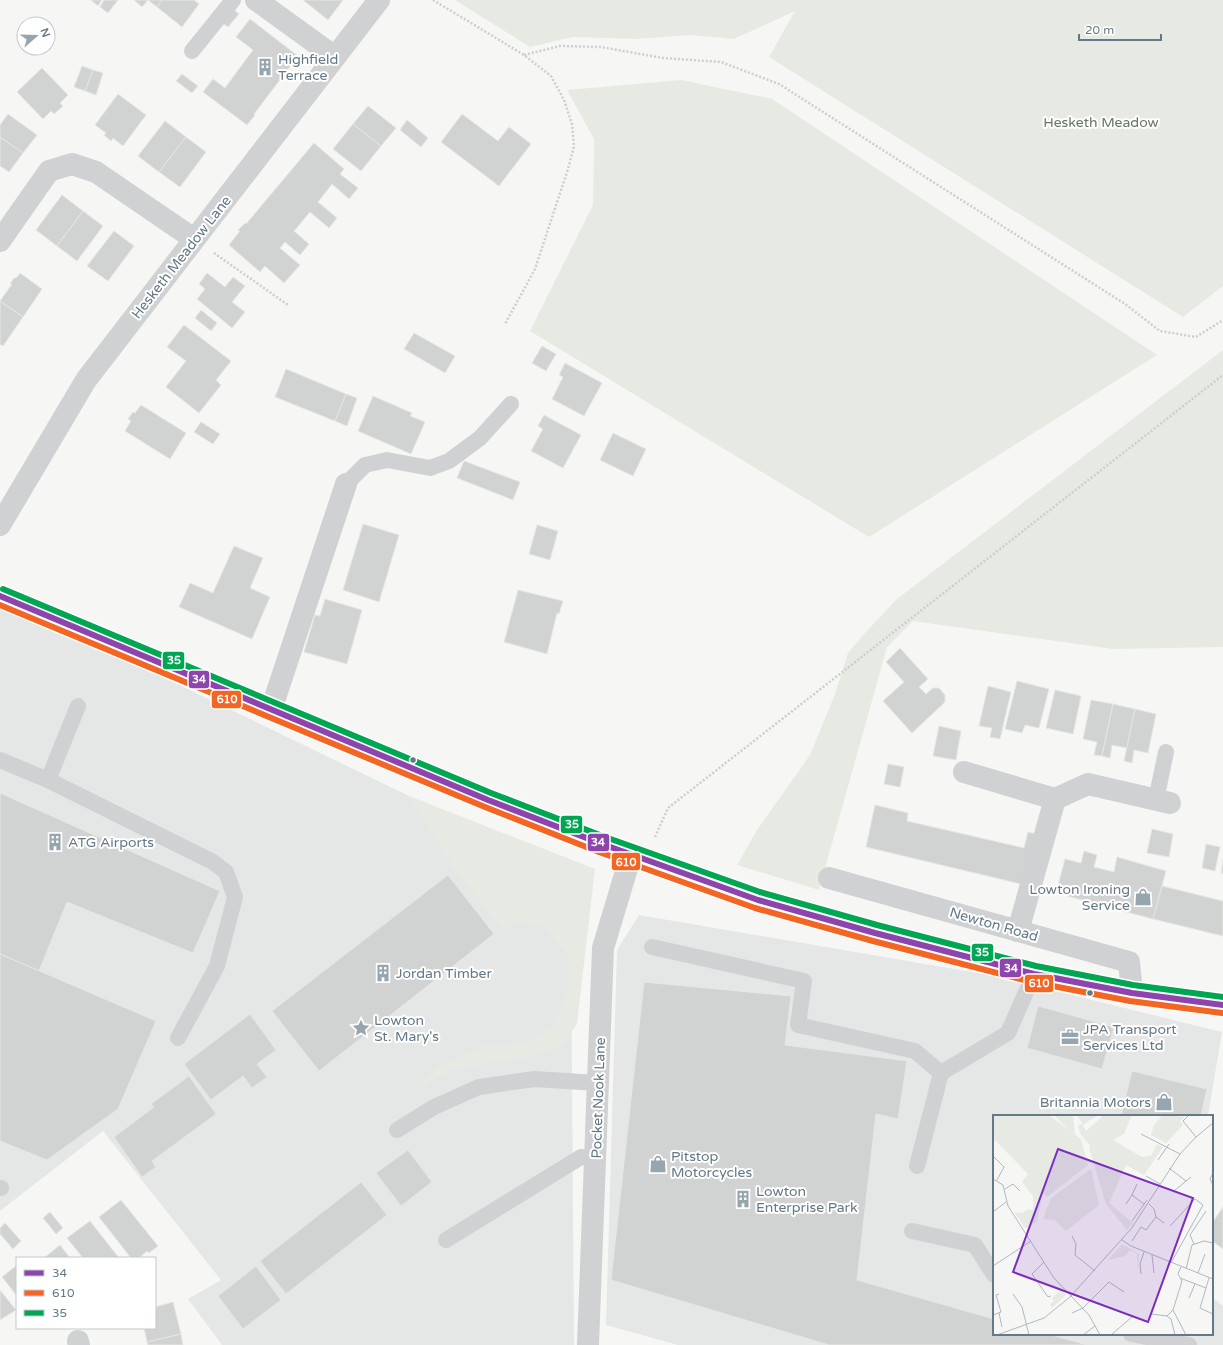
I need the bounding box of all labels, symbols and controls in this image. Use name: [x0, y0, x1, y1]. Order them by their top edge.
north arrow: [16, 16, 56, 56]
scale bar: [1079, 16, 1161, 42]
text: 20 m: [1085, 23, 1114, 37]
text: N: [37, 26, 53, 39]
place label: Highfield Terrace: [278, 51, 338, 84]
building icon: Highfield Terrace: [255, 57, 275, 77]
park label: Hesketh Meadow: [1043, 114, 1159, 131]
street label: Hesketh Meadow Lane: [128, 192, 235, 322]
line badge: 35: [162, 651, 185, 670]
text: 35: [167, 654, 181, 667]
line badge: 34: [188, 670, 210, 689]
text: 34: [192, 673, 206, 686]
line badge: 610: [211, 690, 242, 709]
text: 610: [217, 693, 237, 706]
unlabelled marker: [408, 755, 418, 765]
line badge: 35: [560, 815, 583, 834]
text: 35: [565, 818, 579, 831]
building icon: ATG Airports: [45, 832, 65, 852]
line badge: 34: [587, 833, 610, 852]
place label: ATG Airports: [68, 834, 154, 851]
text: 34: [591, 836, 605, 849]
line badge: 610: [611, 852, 641, 871]
text: 610: [616, 856, 636, 869]
place label: Lowton Ironing Service: [1029, 881, 1130, 914]
shop icon: Lowton Ironing Service: [1133, 887, 1153, 907]
street label: Newton Road: [948, 904, 1040, 945]
line badge: 35: [971, 943, 994, 962]
text: 35: [975, 946, 989, 959]
line badge: 34: [999, 958, 1022, 978]
text: 34: [1004, 962, 1018, 975]
building icon: Jordan Timber: [373, 963, 393, 983]
place label: Jordan Timber: [396, 965, 493, 982]
line badge: 610: [1024, 974, 1054, 993]
text: 610: [1029, 977, 1049, 990]
unlabelled marker: [1085, 988, 1095, 998]
place label: Lowton St. Mary's: [374, 1012, 439, 1045]
place icon: Lowton St. Mary's: [351, 1018, 371, 1038]
place label: JPA Transport Services Ltd: [1083, 1021, 1177, 1054]
office icon: JPA Transport Services Ltd: [1060, 1027, 1080, 1047]
street label: Pocket Nook Lane: [588, 1037, 609, 1159]
shop icon: Britannia Motors: [1154, 1092, 1174, 1112]
place label: Britannia Motors: [1040, 1094, 1151, 1111]
inset map: [993, 1115, 1213, 1335]
place label: Pitstop Motorcycles: [671, 1148, 752, 1181]
shop icon: Pitstop Motorcycles: [648, 1154, 668, 1174]
place label: Lowton Enterprise Park: [756, 1183, 858, 1216]
building icon: Lowton Enterprise Park: [733, 1189, 753, 1209]
legend: [16, 1257, 156, 1329]
text: 34: [52, 1266, 68, 1280]
text: 610: [52, 1286, 75, 1300]
text: 35: [52, 1306, 67, 1320]

